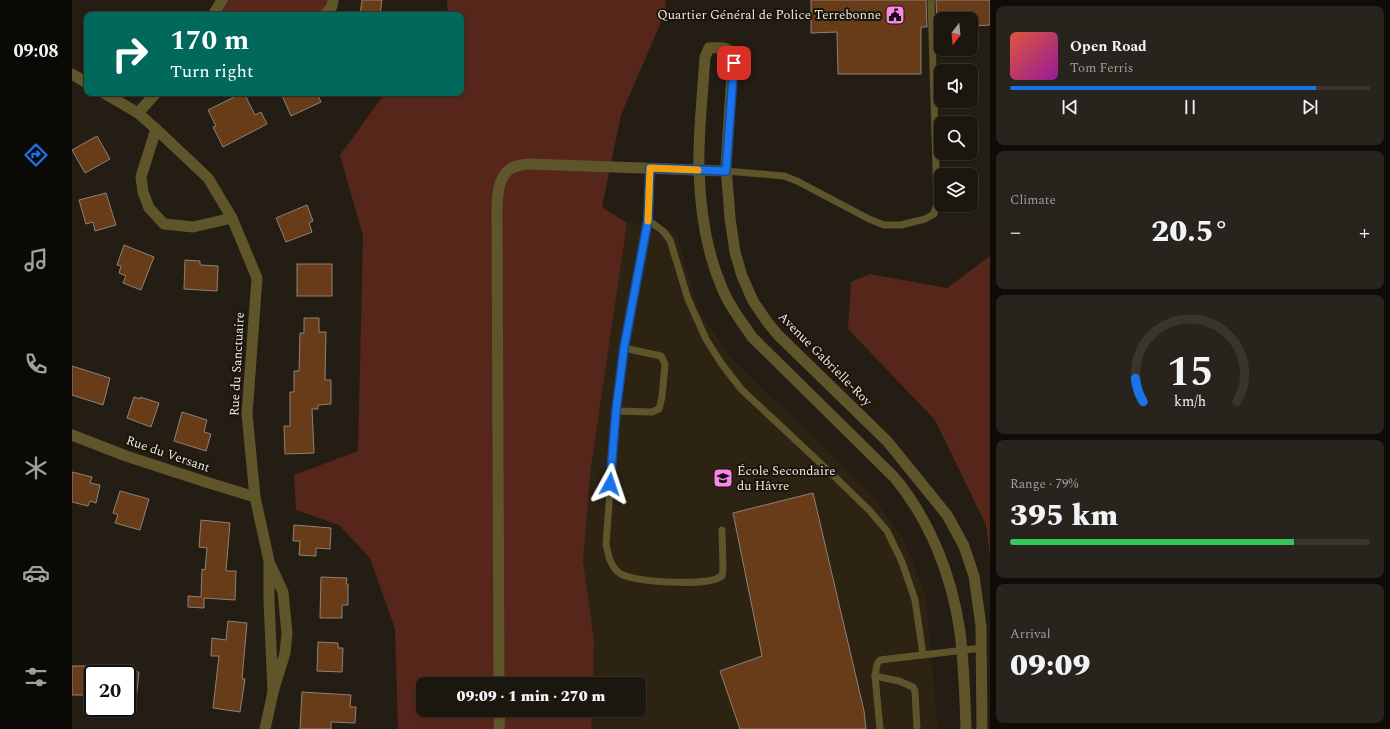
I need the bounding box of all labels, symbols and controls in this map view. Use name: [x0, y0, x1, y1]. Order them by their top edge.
public building icon: Quartier Général de Police Terrebonne: [884, 4, 906, 26]
place label: Quartier Général de Police Terrebonne: [657, 5, 881, 25]
north arrow: [934, 12, 978, 56]
map controls: [934, 12, 978, 212]
text: 170 m: [170, 19, 249, 62]
icon: right: [104, 28, 156, 80]
text: Open Road: [1070, 35, 1147, 58]
text: 09:08: [13, 38, 59, 65]
pin: [717, 46, 751, 80]
icon: arrive: [723, 52, 745, 74]
text: Turn right: [170, 58, 253, 85]
text: Tom Ferris: [1070, 58, 1133, 78]
button: sound: [934, 64, 978, 108]
icon: previous: [1059, 96, 1081, 118]
icon: pause: [1179, 96, 1201, 118]
icon: next: [1299, 96, 1321, 118]
button: search: [934, 116, 978, 160]
icon: directions: [22, 141, 50, 169]
button: layers: [934, 168, 978, 212]
text: Climate: [1010, 190, 1056, 210]
text: 20.5°: [1151, 209, 1229, 255]
text: −: [1010, 216, 1021, 249]
text: +: [1359, 216, 1370, 249]
icon: music: [22, 246, 50, 274]
street label: Avenue Gabrielle-Roy: [773, 307, 877, 411]
street label: Rue du Sanctuaire: [224, 311, 250, 417]
text: 15: [1167, 341, 1213, 404]
icon: phone: [22, 350, 50, 378]
text: km/h: [1174, 391, 1206, 413]
street label: Rue du Versant: [123, 430, 213, 478]
icon: climate: [22, 454, 50, 482]
place label: École Secondaire du Hâvre: [737, 461, 836, 496]
position arrow: [589, 463, 631, 505]
school or university icon: École Secondaire du Hâvre: [712, 467, 734, 489]
text: Range · 79%: [1010, 474, 1078, 494]
text: 395 km: [1010, 493, 1118, 539]
icon: car: [22, 559, 50, 587]
text: Arrival: [1010, 624, 1051, 644]
text: 09:09: [1010, 643, 1090, 689]
icon: filters: [22, 663, 50, 691]
speed limit sign: 20: [84, 665, 136, 717]
text: 09:09 · 1 min · 270 m: [457, 685, 605, 708]

